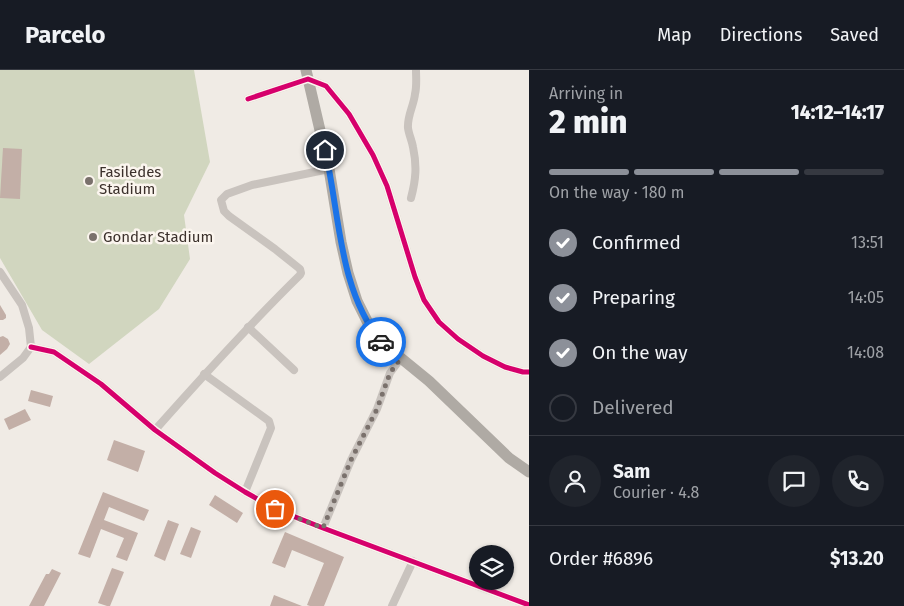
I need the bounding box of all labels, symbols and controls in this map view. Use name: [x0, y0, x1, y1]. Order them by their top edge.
text: Parcelo: [25, 21, 106, 49]
text: Map: [657, 24, 692, 46]
text: Directions: [720, 24, 802, 46]
text: Saved: [830, 24, 879, 46]
text: Arriving in: [549, 84, 623, 103]
text: 14:12–14:17: [791, 101, 884, 124]
text: 2 min: [549, 103, 627, 141]
pin: [304, 129, 346, 171]
icon: home: [311, 136, 339, 164]
place label: Fasiledes Stadium: [99, 163, 161, 198]
marker: Fasiledes Stadium: [83, 175, 95, 187]
text: On the way · 180 m: [549, 183, 684, 202]
place label: Gondar Stadium: [103, 228, 213, 246]
icon: check: [549, 229, 577, 257]
marker: Gondar Stadium: [87, 231, 99, 243]
text: Confirmed: [592, 231, 681, 254]
text: 13:51: [851, 233, 884, 252]
icon: check: [549, 284, 577, 312]
text: Preparing: [592, 286, 675, 309]
text: 14:05: [848, 288, 884, 307]
courier: [356, 317, 406, 367]
icon: car: [367, 328, 395, 356]
icon: check: [549, 339, 577, 367]
text: On the way: [592, 341, 688, 364]
text: 14:08: [847, 343, 884, 362]
text: Delivered: [592, 396, 674, 419]
button: person: [549, 455, 601, 507]
button: chat: [768, 455, 820, 507]
button: phone: [832, 455, 884, 507]
text: Sam: [613, 460, 650, 483]
text: Courier · 4.8: [613, 483, 699, 502]
pin: [254, 488, 296, 530]
icon: bag: [261, 495, 289, 523]
map controls: [469, 545, 514, 590]
button: layers: [469, 545, 514, 590]
text: Order #6896: [549, 547, 653, 570]
text: $13.20: [830, 547, 884, 570]

